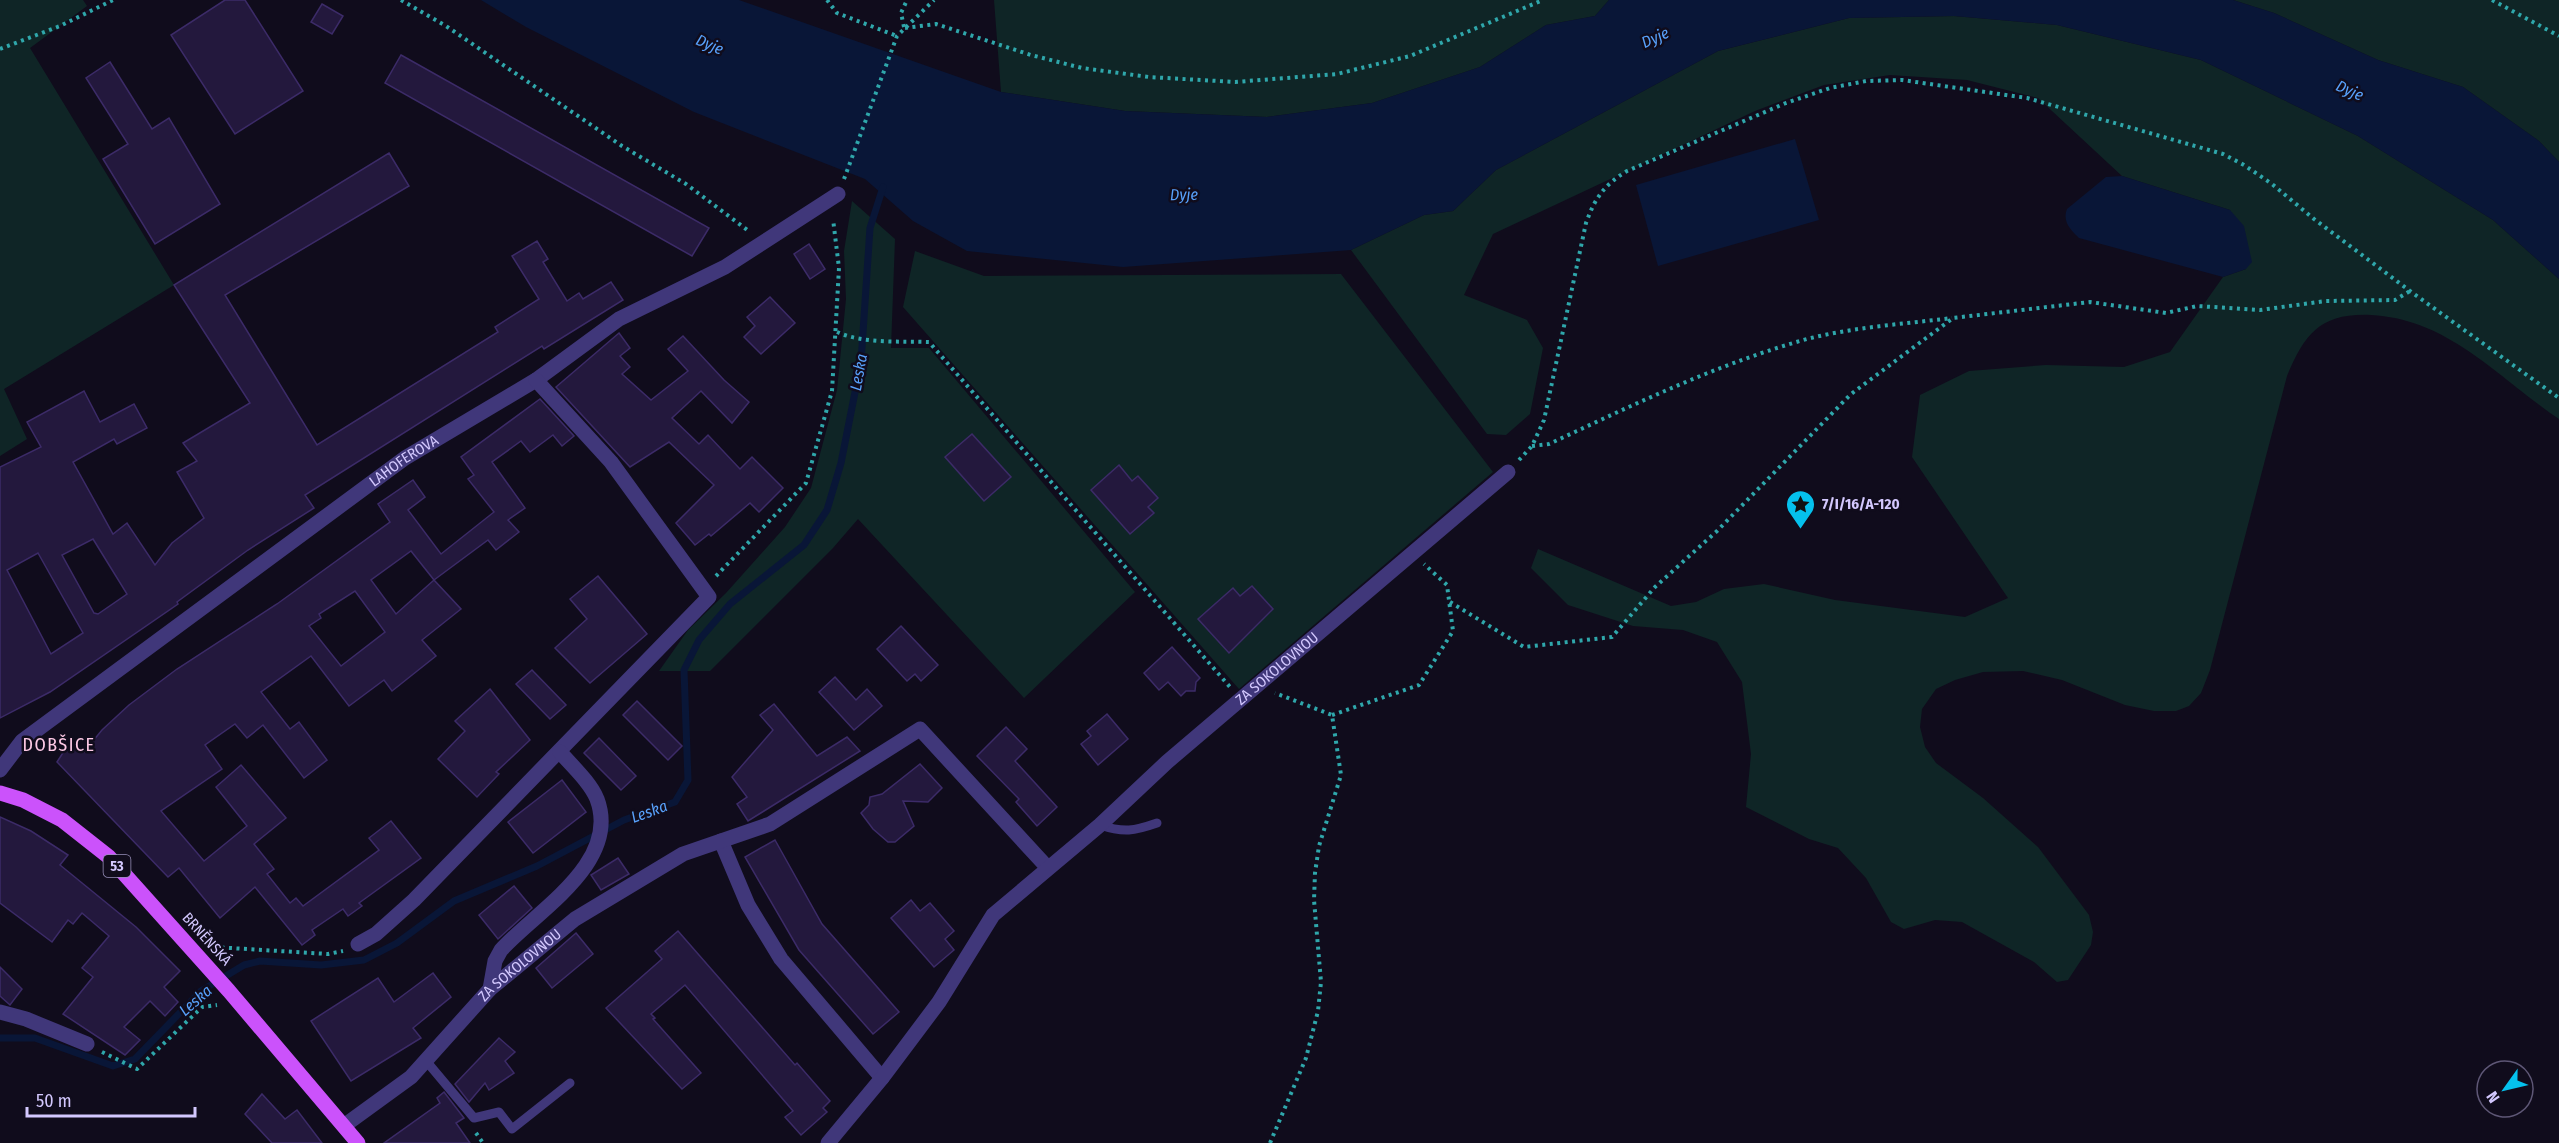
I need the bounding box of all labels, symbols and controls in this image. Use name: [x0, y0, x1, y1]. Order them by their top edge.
water label: Dyje: [1638, 23, 1672, 52]
water label: Dyje: [693, 30, 727, 59]
water label: Dyje: [2333, 76, 2367, 105]
water label: Dyje: [1170, 185, 1199, 204]
water label: Leska: [846, 352, 871, 392]
street label: LAHOFEROVA: [366, 431, 442, 490]
place icon: 7/I/16/A-120: [1785, 488, 1817, 530]
place label: 7/I/16/A-120: [1822, 495, 1900, 513]
street label: ZA SOKOLOVNOU: [1232, 628, 1322, 709]
district label: DOBŠICE: [23, 734, 95, 756]
water label: Leska: [628, 796, 670, 827]
road number: 53: [104, 855, 130, 877]
street label: BRNĚNSKÁ: [179, 909, 235, 969]
street label: ZA SOKOLOVNOU: [474, 925, 565, 1005]
water label: Leska: [175, 981, 216, 1020]
north arrow: [2475, 1059, 2535, 1119]
scale bar: [27, 1080, 195, 1118]
text: N: [2482, 1088, 2504, 1106]
text: 50 m: [36, 1090, 72, 1112]

